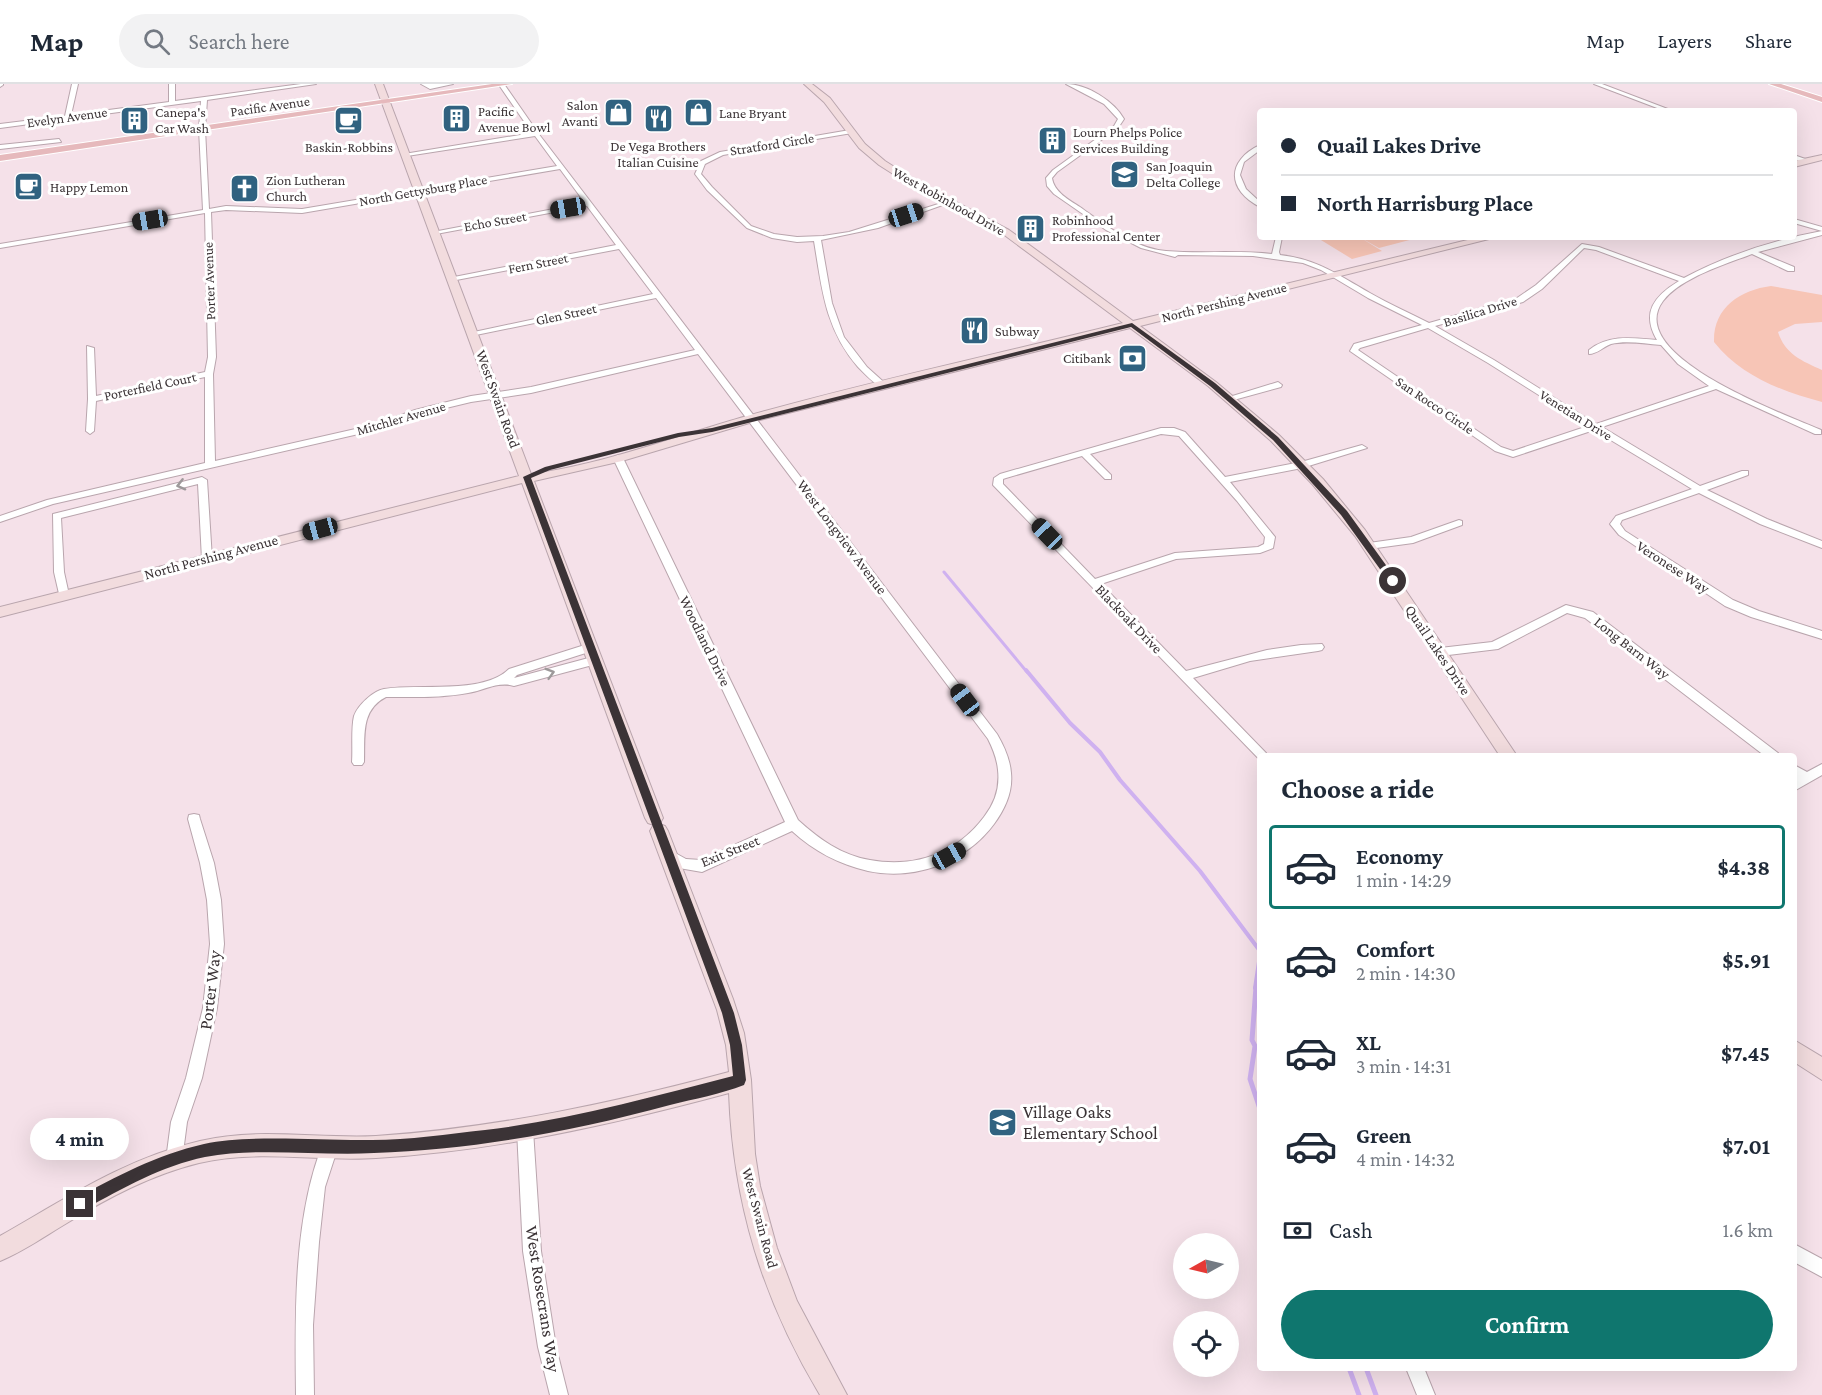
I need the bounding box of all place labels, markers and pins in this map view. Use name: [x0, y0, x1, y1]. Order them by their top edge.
place label: Salon Avanti: [562, 97, 598, 129]
shop icon: Salon Avanti: [603, 97, 635, 129]
shop icon: Lane Bryant: [682, 97, 714, 129]
building icon: Pacific Avenue Bowl: [441, 103, 473, 135]
place label: Pacific Avenue Bowl: [478, 103, 551, 135]
restaurant icon: De Vega Brothers Italian Cuisine: [642, 103, 674, 135]
building icon: Canepa's Car Wash: [118, 104, 150, 136]
place label: Canepa's Car Wash: [155, 104, 209, 136]
cafe icon: Baskin-Robbins: [333, 104, 365, 136]
place label: Lane Bryant: [719, 105, 787, 121]
building icon: Lourn Phelps Police Services Building: [1036, 124, 1068, 156]
place label: Lourn Phelps Police Services Building: [1073, 124, 1182, 156]
place label: De Vega Brothers Italian Cuisine: [610, 138, 706, 170]
place label: Baskin-Robbins: [305, 139, 393, 155]
school or university icon: San Joaquin Delta College: [1109, 158, 1141, 190]
place label: San Joaquin Delta College: [1146, 158, 1220, 190]
cafe icon: Happy Lemon: [13, 171, 45, 203]
church icon: Zion Lutheran Church: [229, 172, 261, 204]
place label: Zion Lutheran Church: [266, 172, 346, 204]
place label: Happy Lemon: [50, 179, 129, 195]
building icon: Robinhood Professional Center: [1015, 212, 1047, 244]
place label: Robinhood Professional Center: [1052, 212, 1160, 244]
restaurant icon: Subway: [958, 315, 990, 347]
place label: Subway: [995, 323, 1040, 339]
bank icon: Citibank: [1116, 342, 1148, 374]
place label: Citibank: [1063, 350, 1111, 366]
place label: Village Oaks Elementary School: [1023, 1102, 1158, 1143]
school or university icon: Village Oaks Elementary School: [986, 1106, 1018, 1138]

